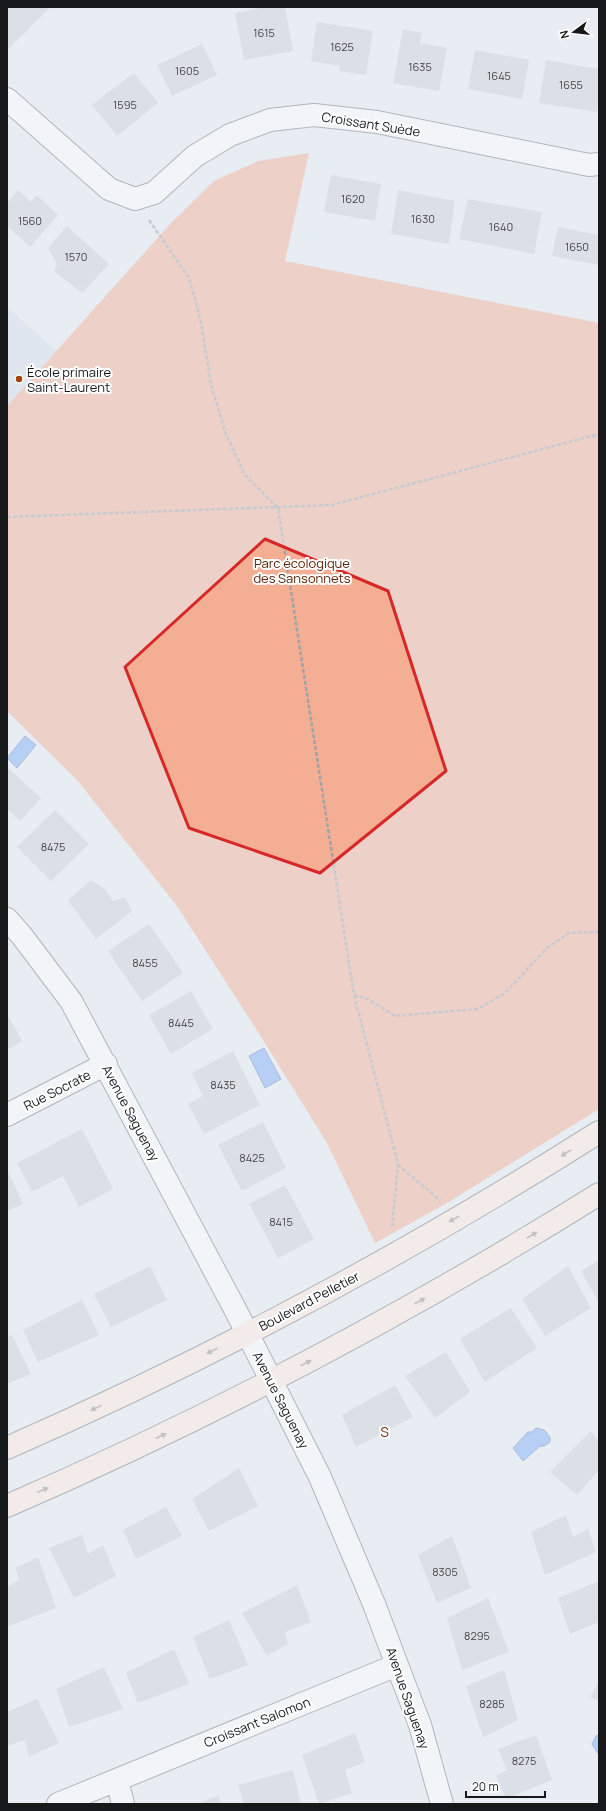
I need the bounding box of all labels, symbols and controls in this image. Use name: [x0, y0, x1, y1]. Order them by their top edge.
north arrow: [554, 12, 594, 52]
house number: 1615: [253, 25, 275, 40]
text: N: [556, 29, 572, 40]
house number: 1625: [330, 39, 354, 54]
house number: 1635: [408, 59, 432, 74]
house number: 1605: [175, 63, 199, 78]
house number: 1645: [487, 68, 511, 83]
house number: 1655: [559, 77, 583, 92]
house number: 1595: [113, 97, 137, 112]
street label: Croissant Suède: [320, 107, 422, 141]
house number: 1620: [341, 191, 365, 206]
house number: 1630: [411, 211, 435, 226]
house number: 1560: [18, 213, 42, 228]
house number: 1640: [489, 219, 513, 234]
house number: 1650: [565, 239, 589, 254]
house number: 1570: [65, 249, 87, 264]
place label: École primaire Saint-Laurent: [27, 363, 112, 396]
marker: École primaire Saint-Laurent: [14, 374, 24, 384]
park label: Parc écologique des Sansonnets: [253, 554, 351, 587]
house number: 8475: [41, 839, 65, 854]
house number: 8455: [132, 955, 158, 970]
house number: 8445: [168, 1015, 194, 1030]
street label: Avenue Saguenay: [98, 1062, 164, 1164]
street label: Rue Socrate: [20, 1065, 94, 1115]
house number: 8435: [210, 1077, 236, 1092]
house number: 8425: [239, 1150, 265, 1165]
one-way arrow: [560, 1150, 572, 1157]
house number: 8415: [269, 1214, 293, 1229]
one-way arrow: [448, 1216, 460, 1223]
one-way arrow: [527, 1232, 538, 1239]
street label: Boulevard Pelletier: [255, 1267, 363, 1335]
one-way arrow: [414, 1297, 426, 1304]
one-way arrow: [207, 1348, 218, 1354]
street label: Avenue Saguenay: [249, 1348, 313, 1452]
one-way arrow: [300, 1360, 312, 1366]
one-way arrow: [90, 1405, 102, 1411]
district label: S: [380, 1422, 390, 1441]
one-way arrow: [155, 1433, 166, 1439]
one-way arrow: [37, 1487, 49, 1493]
house number: 8305: [432, 1564, 458, 1579]
house number: 8295: [464, 1628, 490, 1643]
street label: Avenue Saguenay: [382, 1645, 434, 1751]
street label: Croissant Salomon: [201, 1692, 313, 1752]
house number: 8285: [479, 1696, 505, 1711]
house number: 8275: [512, 1753, 536, 1768]
scale bar: [466, 1773, 545, 1799]
text: 20 m: [472, 1778, 499, 1795]

